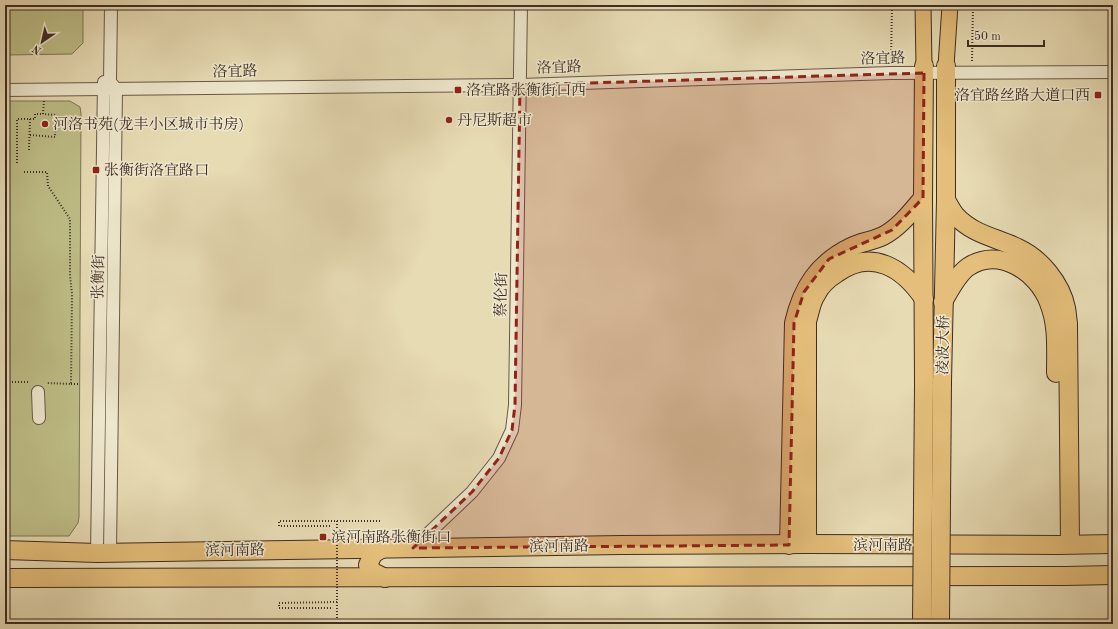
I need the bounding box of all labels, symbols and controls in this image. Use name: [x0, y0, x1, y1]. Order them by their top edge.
north arrow: [22, 22, 62, 62]
scale bar: [968, 22, 1044, 48]
text: 50 m: [974, 30, 1001, 43]
text: N: [30, 42, 44, 56]
street label: 洛宜路: [860, 50, 906, 67]
street label: 洛宜路: [536, 58, 582, 77]
street label: 洛宜路: [212, 63, 258, 80]
place label: 洛宜路张衡街口西: [466, 82, 586, 99]
marker: 洛宜路张衡街口西: [453, 85, 463, 95]
place label: 洛宜路丝路大道口西: [955, 87, 1090, 104]
marker: 洛宜路丝路大道口西: [1093, 90, 1103, 100]
place label: 丹尼斯超市: [457, 112, 532, 129]
marker: 丹尼斯超市: [444, 115, 454, 125]
place label: 河洛书苑(龙丰小区城市书房): [53, 116, 244, 133]
marker: 河洛书苑(龙丰小区城市书房): [40, 119, 50, 129]
place label: 张衡街洛宜路口: [104, 162, 209, 179]
marker: 张衡街洛宜路口: [91, 165, 101, 175]
street label: 张衡街: [90, 254, 107, 300]
street label: 蔡伦街: [493, 272, 510, 318]
street label: 凌波大桥: [934, 315, 953, 375]
place label: 滨河南路张衡街口: [331, 529, 451, 546]
marker: 滨河南路张衡街口: [318, 532, 328, 542]
street label: 滨河南路: [529, 537, 589, 556]
street label: 滨河南路: [853, 537, 913, 554]
street label: 滨河南路: [205, 541, 265, 560]

